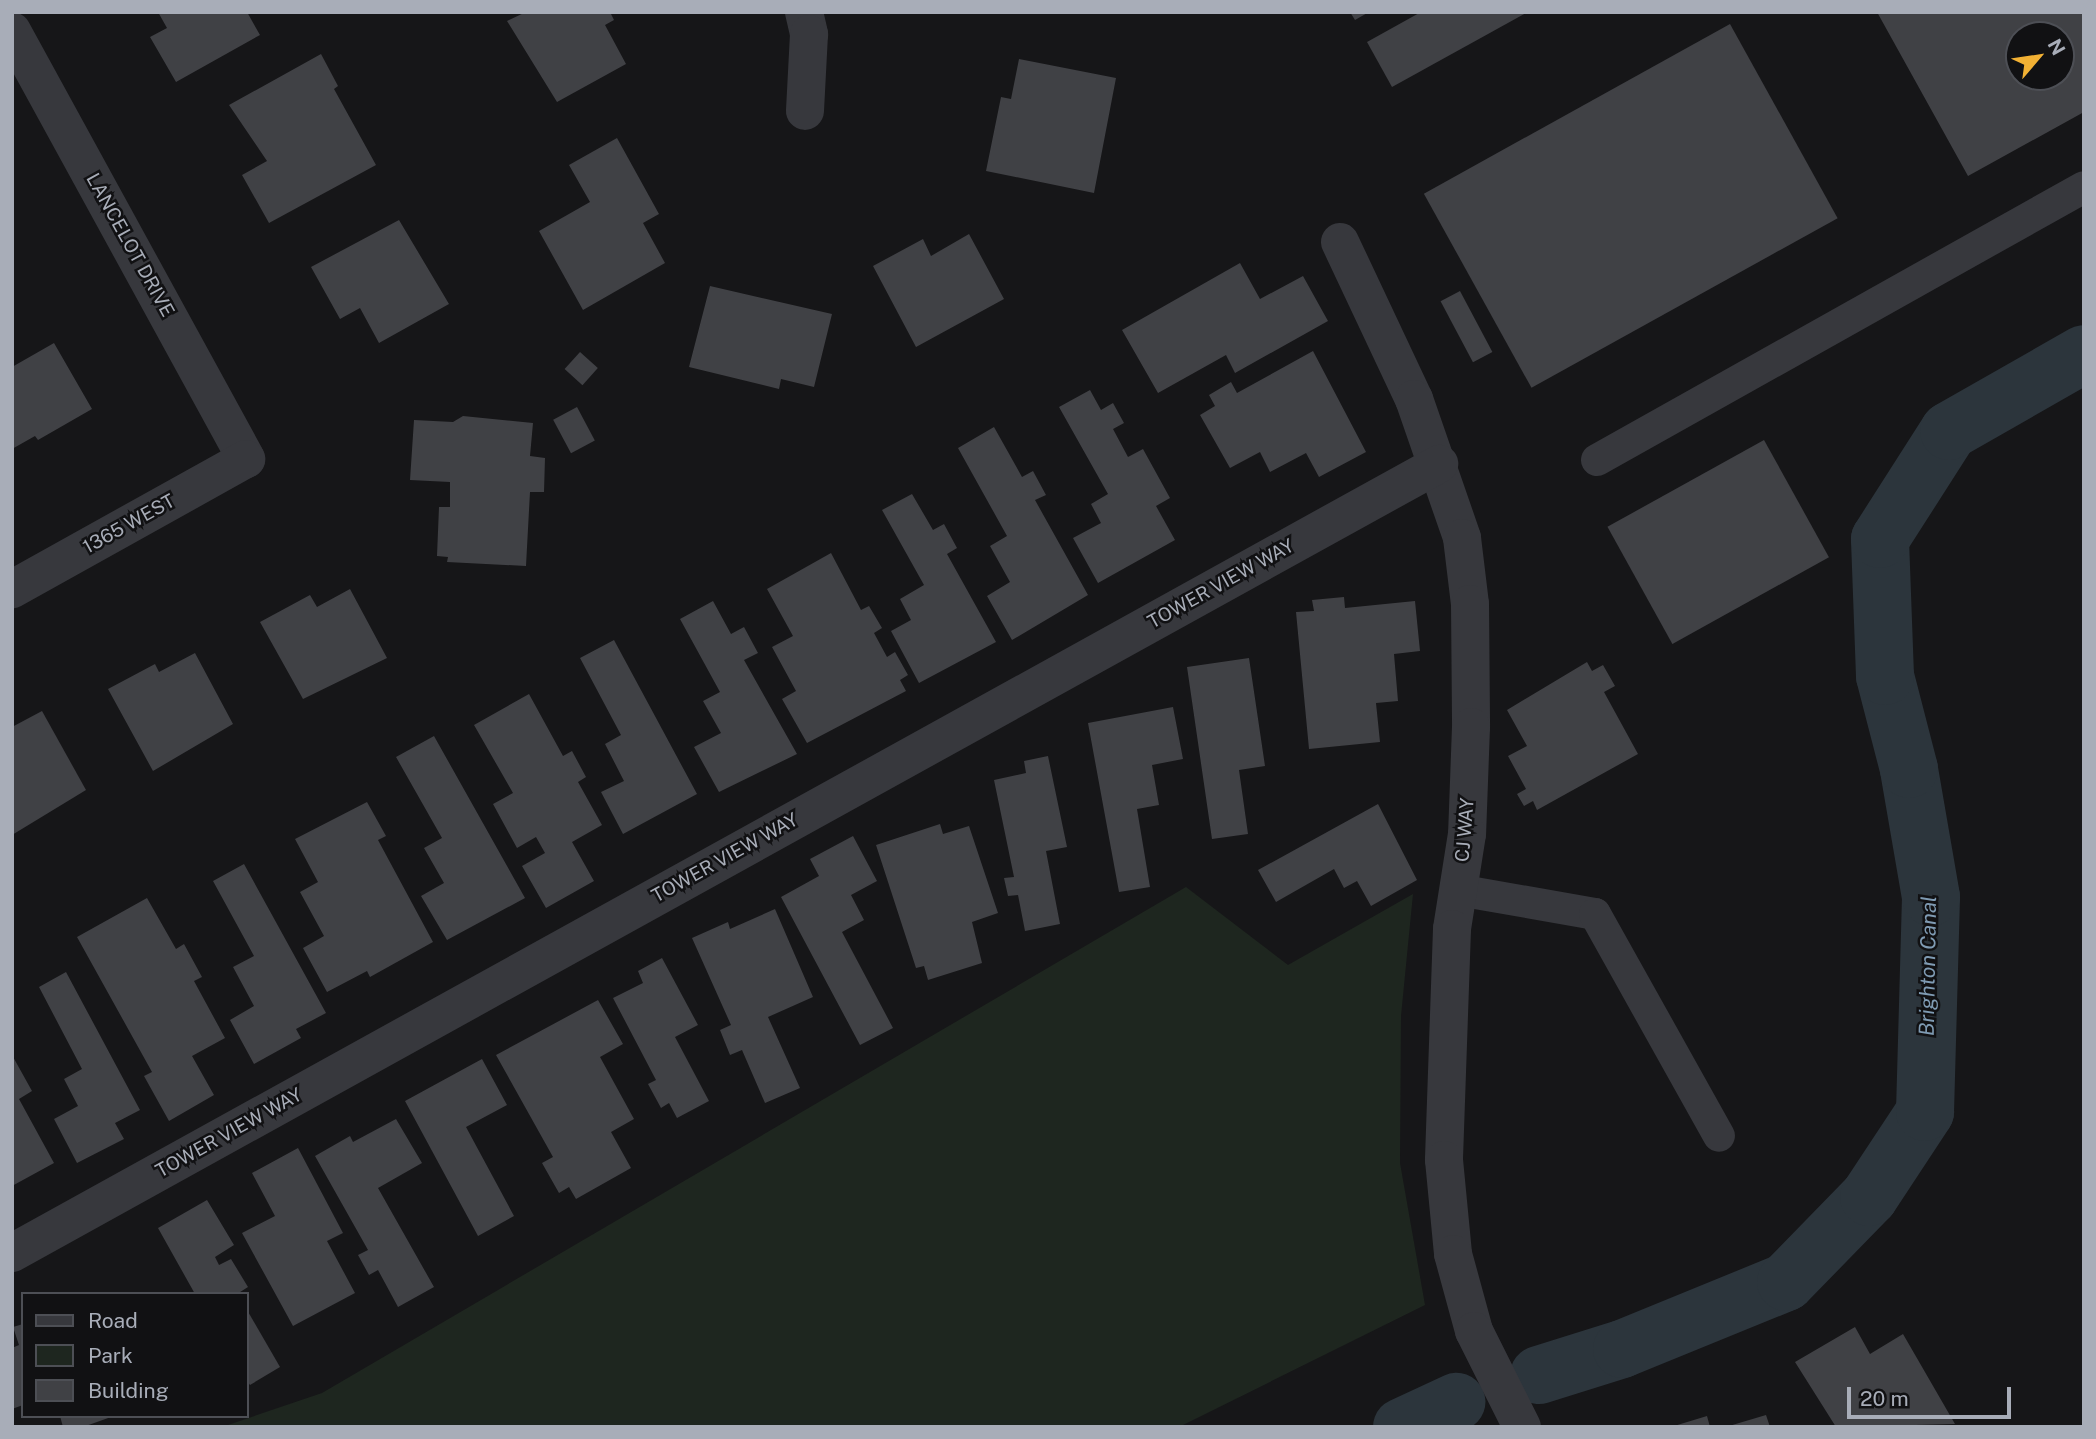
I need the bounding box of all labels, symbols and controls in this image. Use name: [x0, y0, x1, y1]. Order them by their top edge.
north arrow: [2005, 21, 2075, 91]
text: N: [2043, 35, 2070, 59]
street label: LANCELOT DRIVE: [81, 169, 179, 321]
street label: 1365 WEST: [79, 489, 179, 559]
street label: TOWER VIEW WAY: [1143, 534, 1299, 634]
street label: CJ WAY: [1451, 797, 1479, 863]
street label: TOWER VIEW WAY: [647, 808, 803, 908]
water label: Brighton Canal: [1914, 896, 1942, 1036]
street label: TOWER VIEW WAY: [151, 1083, 307, 1183]
legend: [21, 1292, 248, 1418]
text: Road: [88, 1308, 138, 1333]
text: Park: [88, 1343, 133, 1368]
scale bar: [1851, 1372, 2016, 1416]
text: Building: [88, 1378, 169, 1403]
text: 20 m: [1860, 1386, 1909, 1411]

